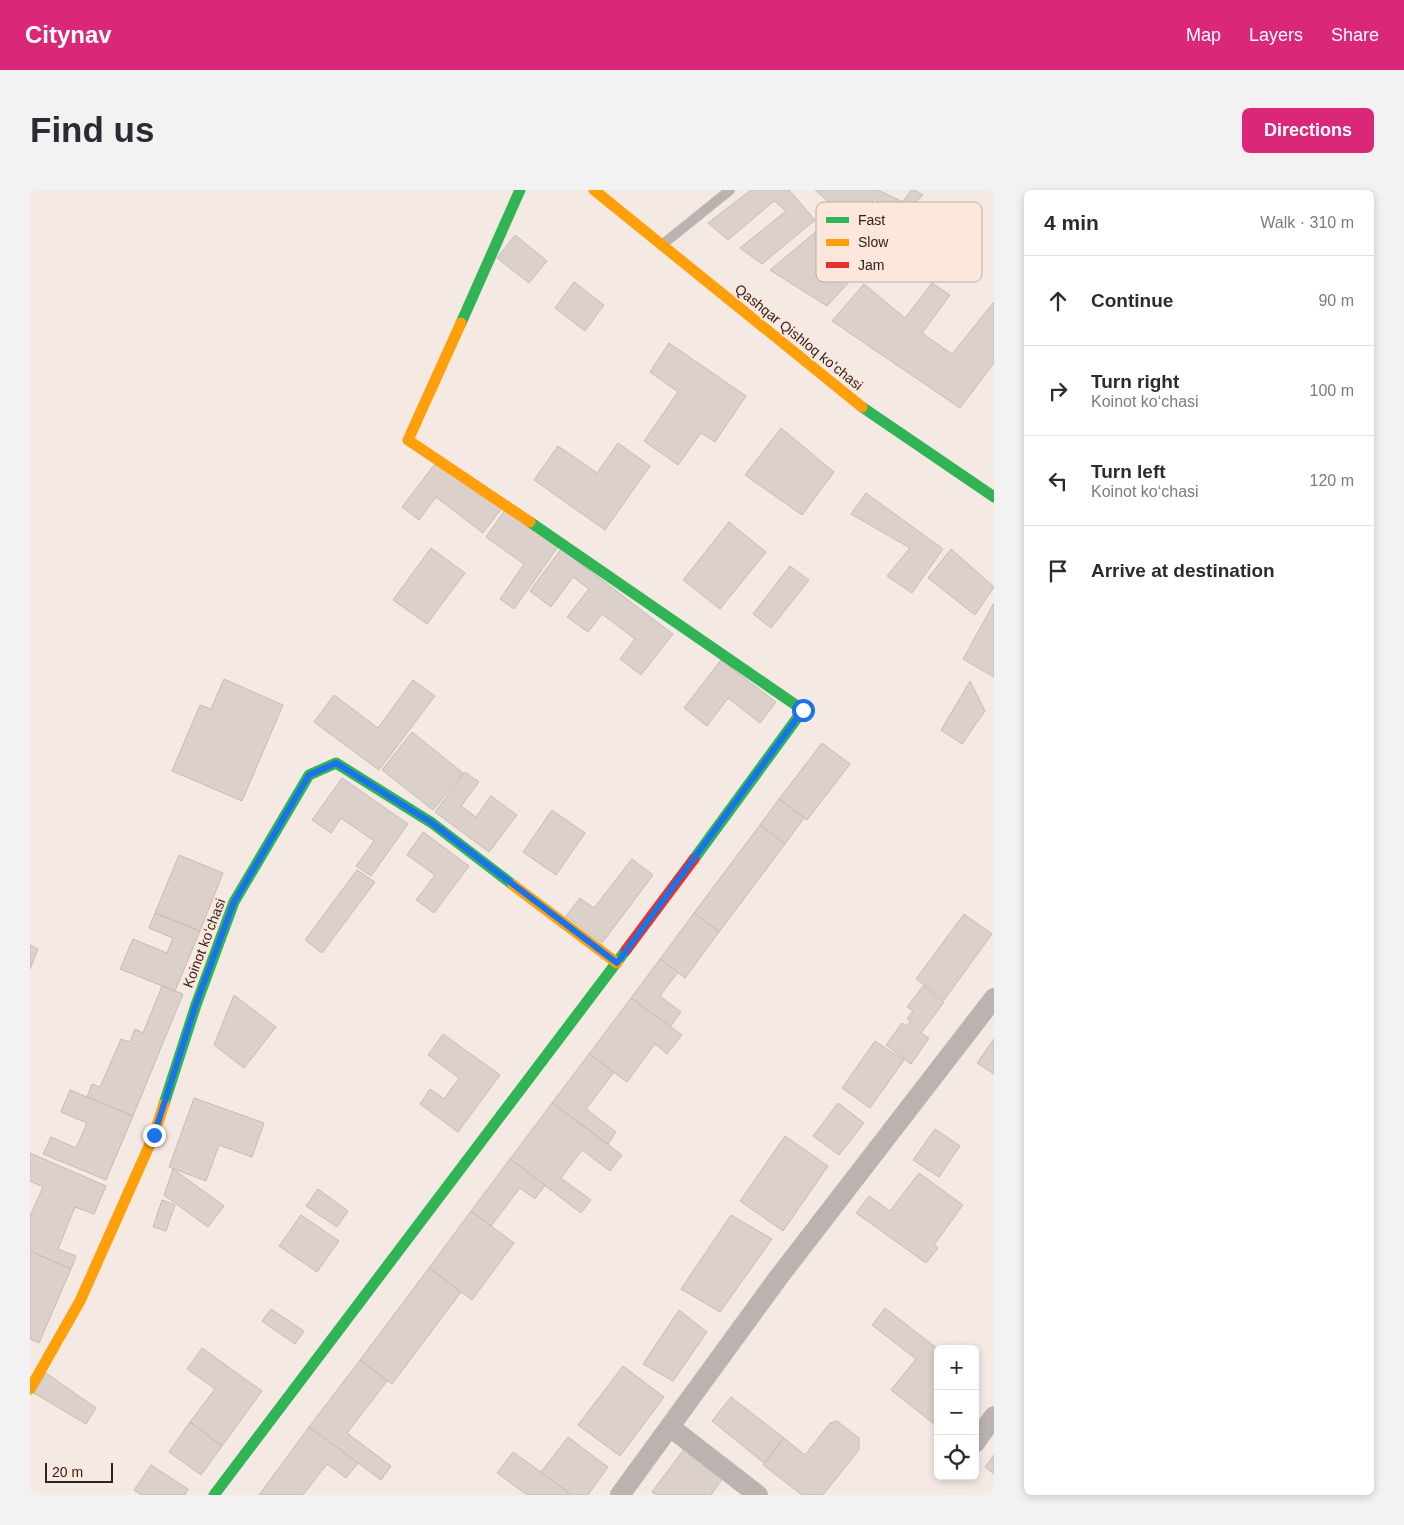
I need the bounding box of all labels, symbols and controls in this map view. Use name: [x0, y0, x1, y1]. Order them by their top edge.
text: Citynav: [25, 21, 112, 48]
text: Map: [1186, 25, 1221, 45]
text: Layers: [1249, 25, 1303, 45]
text: Share: [1331, 25, 1379, 45]
button: Directions: [1242, 108, 1374, 153]
text: Find us: [30, 110, 154, 149]
legend: [816, 202, 982, 282]
text: 4 min: [1044, 211, 1099, 234]
text: Fast: [858, 212, 885, 228]
text: Walk · 310 m: [1260, 214, 1354, 231]
text: Slow: [858, 234, 889, 250]
text: Jam: [858, 257, 884, 273]
street label: Qashqar Qishloq koʻchasi: [732, 281, 866, 393]
icon: ahead: [1044, 287, 1072, 315]
text: Continue: [1091, 290, 1173, 311]
text: 90 m: [1318, 292, 1354, 309]
text: Turn right: [1091, 371, 1179, 392]
icon: right: [1044, 377, 1072, 405]
text: 100 m: [1310, 382, 1354, 399]
text: Koinot koʻchasi: [1091, 393, 1199, 410]
text: Turn left: [1091, 461, 1166, 482]
icon: left: [1044, 467, 1072, 495]
text: 120 m: [1310, 472, 1354, 489]
text: Koinot koʻchasi: [1091, 483, 1199, 500]
icon: arrive: [1044, 557, 1072, 585]
text: Arrive at destination: [1091, 560, 1275, 581]
route start: [792, 699, 815, 722]
street label: Koinot koʻchasi: [180, 896, 228, 990]
route end: [143, 1124, 166, 1147]
map controls: [934, 1345, 979, 1480]
button: +: [934, 1345, 979, 1390]
button: −: [934, 1390, 979, 1435]
button: locate: [934, 1435, 979, 1480]
scale bar: [45, 1460, 112, 1483]
text: 20 m: [52, 1464, 83, 1480]

